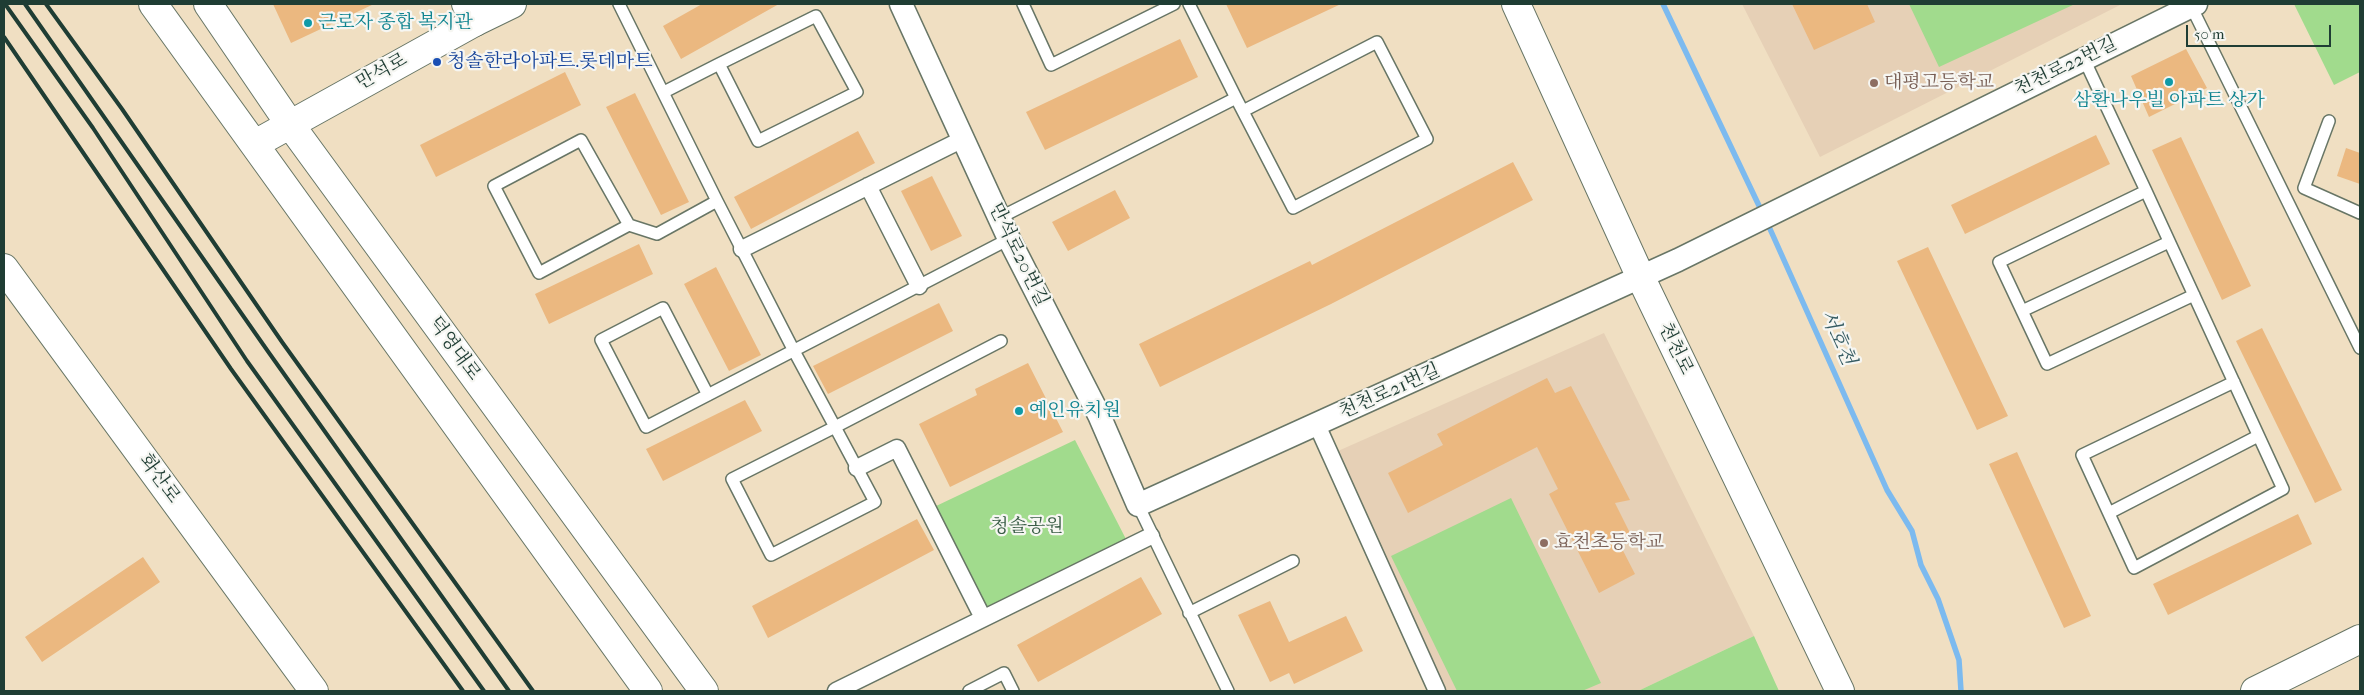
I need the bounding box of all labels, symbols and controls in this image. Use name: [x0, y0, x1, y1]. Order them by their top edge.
place label: 근로자 종합 복지관: [318, 12, 473, 34]
scale bar: [2189, 15, 2334, 47]
marker: 근로자 종합 복지관: [302, 17, 314, 29]
text: 50 m: [2194, 25, 2224, 43]
street label: 천천로22번길: [2011, 32, 2121, 102]
street label: 만석로: [352, 49, 412, 95]
place label: 청솔한라아파트.롯데마트: [447, 51, 653, 73]
marker: 청솔한라아파트.롯데마트: [431, 56, 443, 68]
place label: 대평고등학교: [1884, 72, 1994, 94]
marker: 삼환나우빌 아파트 상가: [2163, 76, 2175, 88]
marker: 대평고등학교: [1868, 77, 1880, 89]
place label: 삼환나우빌 아파트 상가: [2073, 90, 2265, 112]
street label: 만석로20번길: [983, 200, 1053, 310]
water label: 서호천: [1814, 307, 1860, 369]
street label: 덕영대로: [423, 313, 485, 385]
street label: 천천로: [1653, 319, 1697, 379]
street label: 천천로21번길: [1336, 360, 1444, 424]
place label: 예인유치원: [1029, 400, 1121, 422]
marker: 예인유치원: [1013, 405, 1025, 417]
street label: 화산로: [134, 450, 184, 508]
park label: 청솔공원: [990, 516, 1064, 538]
place label: 효천초등학교: [1554, 532, 1664, 554]
marker: 효천초등학교: [1538, 537, 1550, 549]

